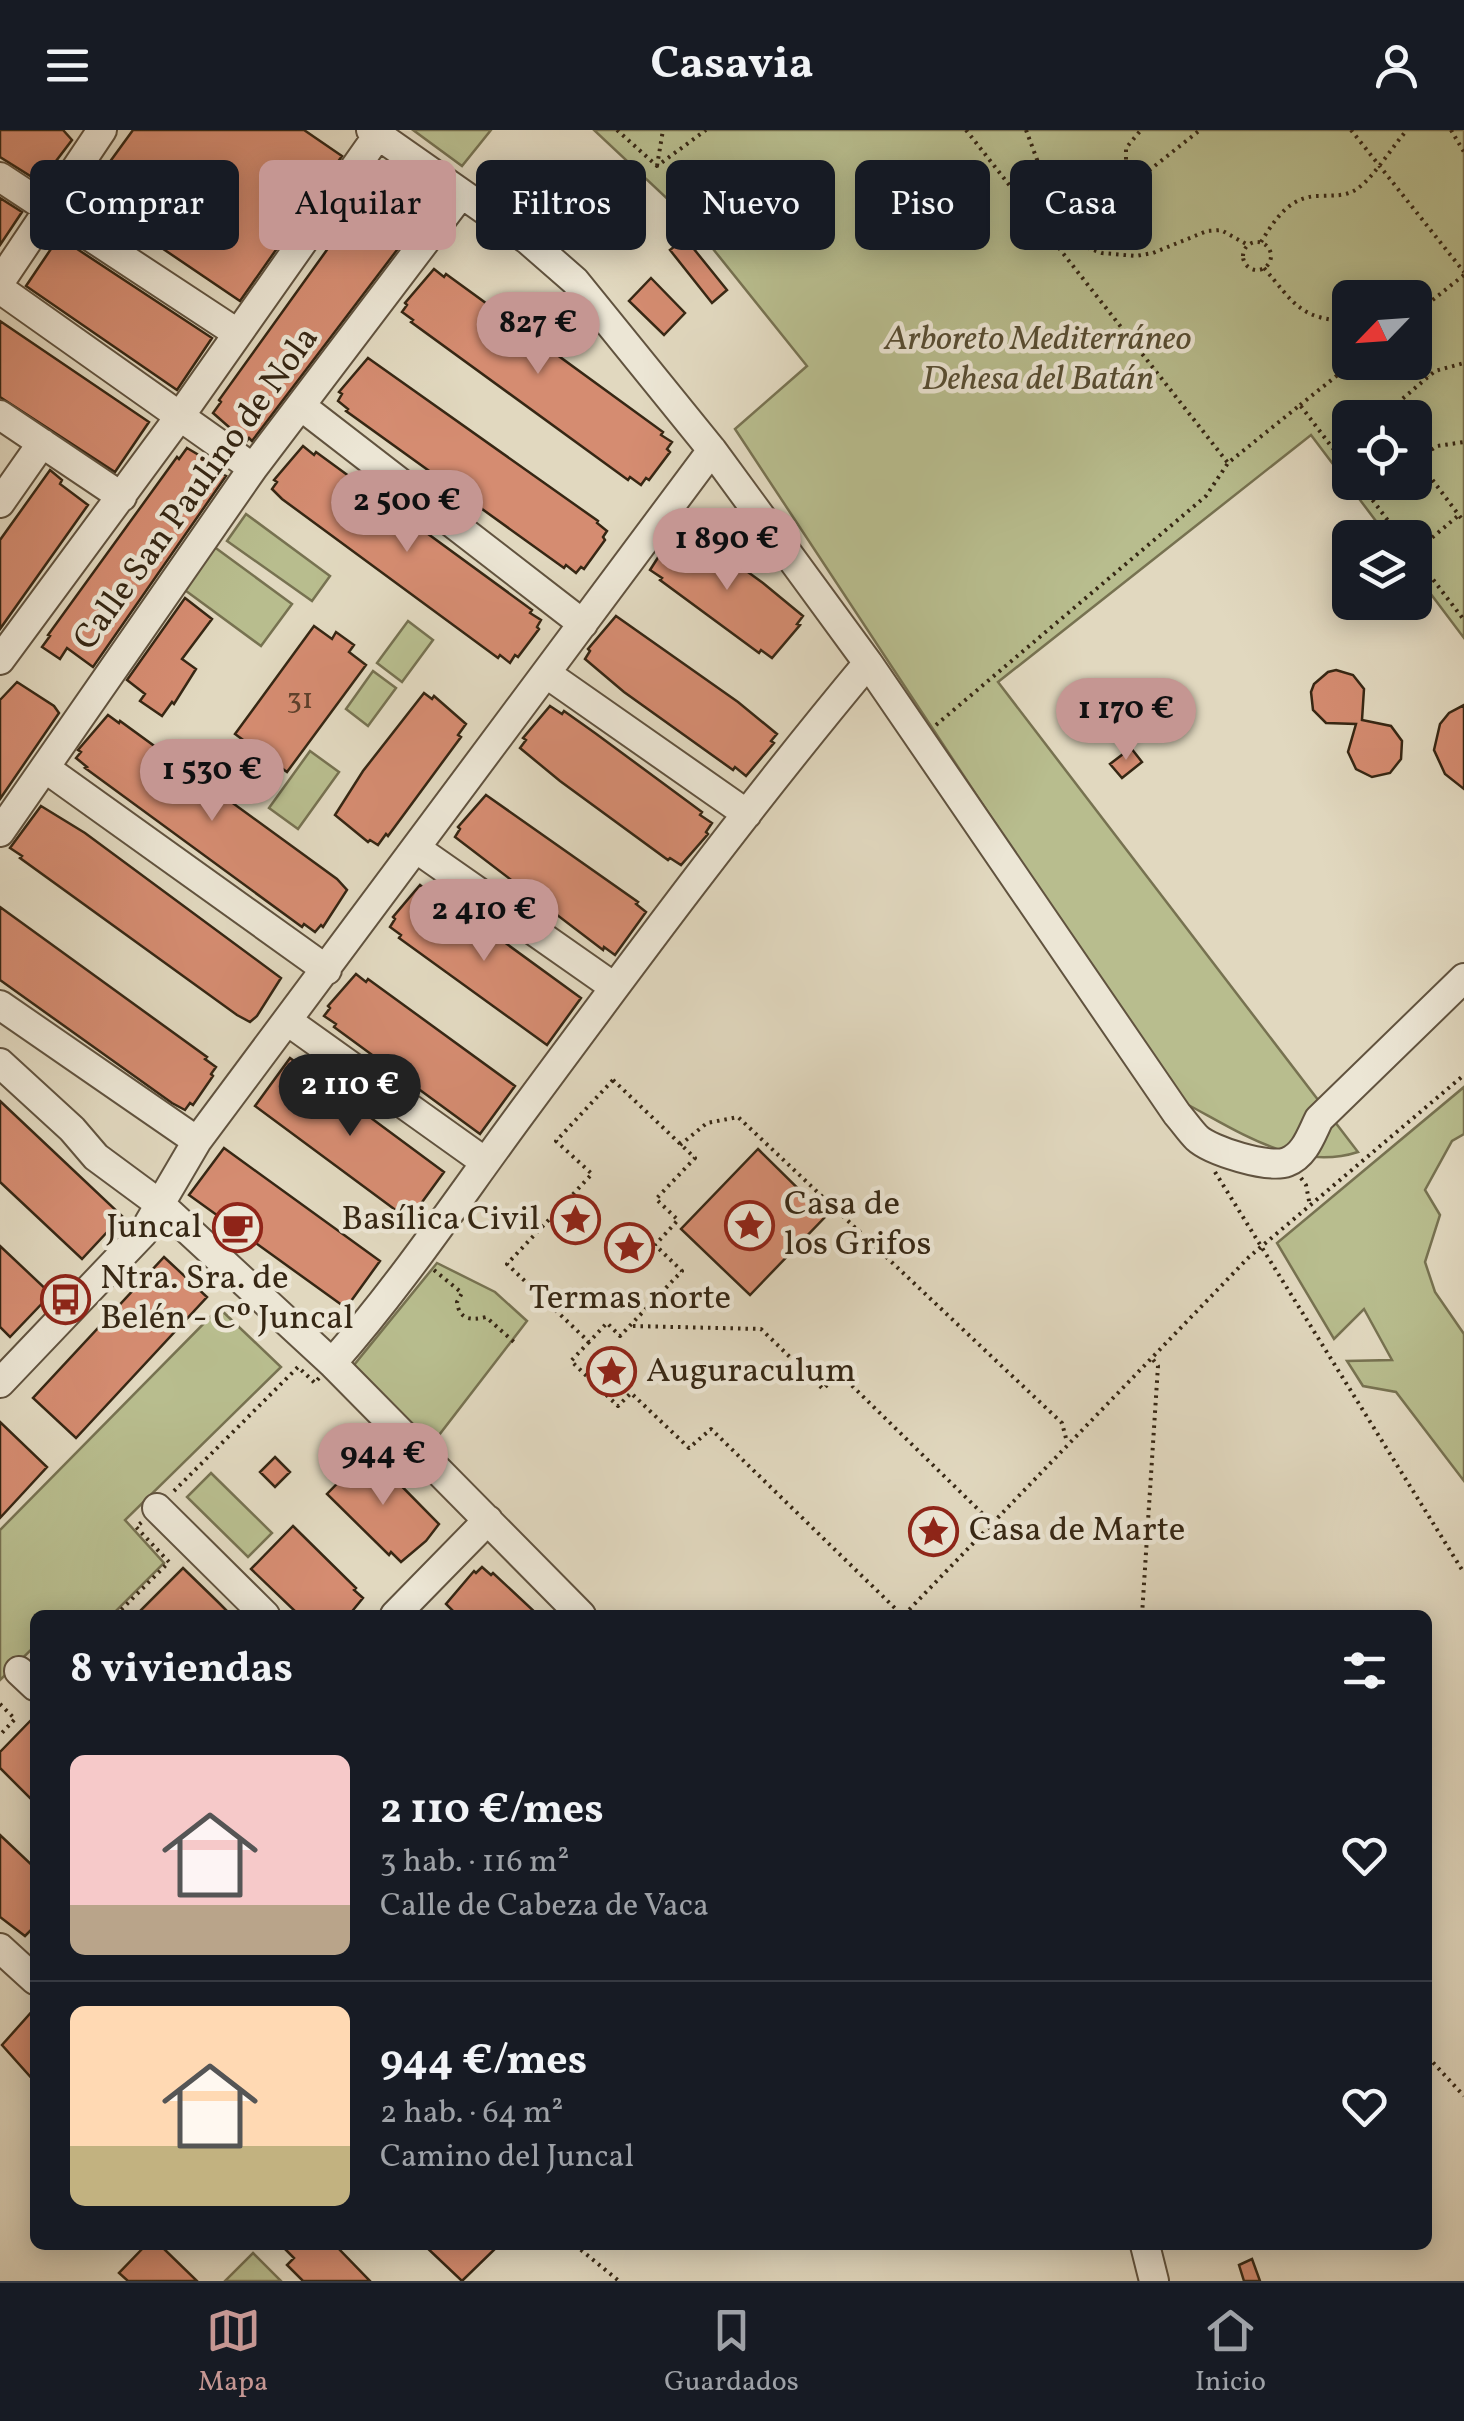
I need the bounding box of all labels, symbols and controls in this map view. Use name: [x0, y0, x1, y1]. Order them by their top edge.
text: Casavia: [650, 34, 814, 97]
icon: menu: [40, 38, 95, 93]
icon: person: [1369, 38, 1424, 93]
chip: Comprar: [30, 160, 239, 250]
chip: Alquilar: [259, 160, 456, 250]
chip: Filtros: [476, 160, 646, 250]
chip: Nuevo: [666, 160, 835, 250]
chip: Piso: [855, 160, 990, 250]
chip: Casa: [1010, 160, 1152, 250]
north arrow: [1332, 280, 1432, 380]
map controls: [1332, 280, 1432, 620]
pin: 827 €: [468, 292, 608, 377]
text: 827 €: [499, 302, 577, 346]
park label: Arboreto Mediterráneo Dehesa del Batán: [884, 316, 1192, 404]
street label: Calle San Paulino de Nola: [63, 317, 331, 661]
button: locate: [1332, 400, 1432, 500]
pin: 2 500 €: [315, 470, 499, 555]
text: 2 500 €: [353, 480, 461, 524]
pin: 1 890 €: [635, 508, 819, 593]
text: 1 890 €: [675, 518, 779, 562]
button: layers: [1332, 520, 1432, 620]
pin: 1 170 €: [1034, 678, 1218, 763]
house number: 31: [286, 679, 314, 721]
text: 1 170 €: [1078, 688, 1174, 732]
pin: 1 530 €: [120, 739, 304, 824]
text: 1 530 €: [162, 749, 262, 793]
pin: 2 410 €: [392, 879, 576, 964]
text: 2 410 €: [432, 889, 537, 933]
pin: 2 110 €: [258, 1054, 442, 1139]
text: 2 110 €: [301, 1064, 399, 1108]
place label: Casa de los Grifos: [784, 1181, 931, 1269]
place icon: Basílica Civil: [549, 1194, 601, 1246]
place label: Basílica Civil: [341, 1196, 540, 1244]
place icon: Casa de los Grifos: [723, 1199, 775, 1251]
cafe icon: Juncal: [211, 1202, 263, 1254]
place label: Juncal: [106, 1204, 202, 1252]
place icon: Termas norte: [604, 1221, 656, 1273]
place label: Ntra. Sra. de Belén - Cº Juncal: [100, 1255, 354, 1343]
bus stop icon: Ntra. Sra. de Belén - Cº Juncal: [39, 1273, 91, 1325]
place label: Termas norte: [529, 1275, 731, 1323]
place icon: Auguraculum: [585, 1346, 637, 1398]
place label: Auguraculum: [646, 1348, 856, 1396]
pin: 944 €: [313, 1423, 453, 1508]
text: 944 €: [340, 1433, 426, 1477]
place icon: Casa de Marte: [908, 1505, 960, 1557]
place label: Casa de Marte: [969, 1507, 1185, 1555]
text: 8 viviendas: [70, 1641, 293, 1700]
icon: filters: [1337, 1643, 1392, 1698]
text: 2 110 €/mes: [380, 1782, 604, 1841]
icon: home: [150, 1795, 270, 1915]
icon: heart: [1337, 1828, 1392, 1883]
text: 3 hab. · 116 m²: [380, 1841, 569, 1885]
text: Calle de Cabeza de Vaca: [380, 1885, 709, 1929]
text: 944 €/mes: [380, 2033, 587, 2092]
icon: home: [150, 2046, 270, 2166]
icon: heart: [1337, 2079, 1392, 2134]
text: 2 hab. · 64 m²: [380, 2092, 563, 2136]
text: Camino del Juncal: [380, 2136, 634, 2180]
tab: Mapa: [198, 2303, 268, 2402]
tab: Guardados: [664, 2303, 799, 2402]
tab: Inicio: [1195, 2303, 1266, 2402]

